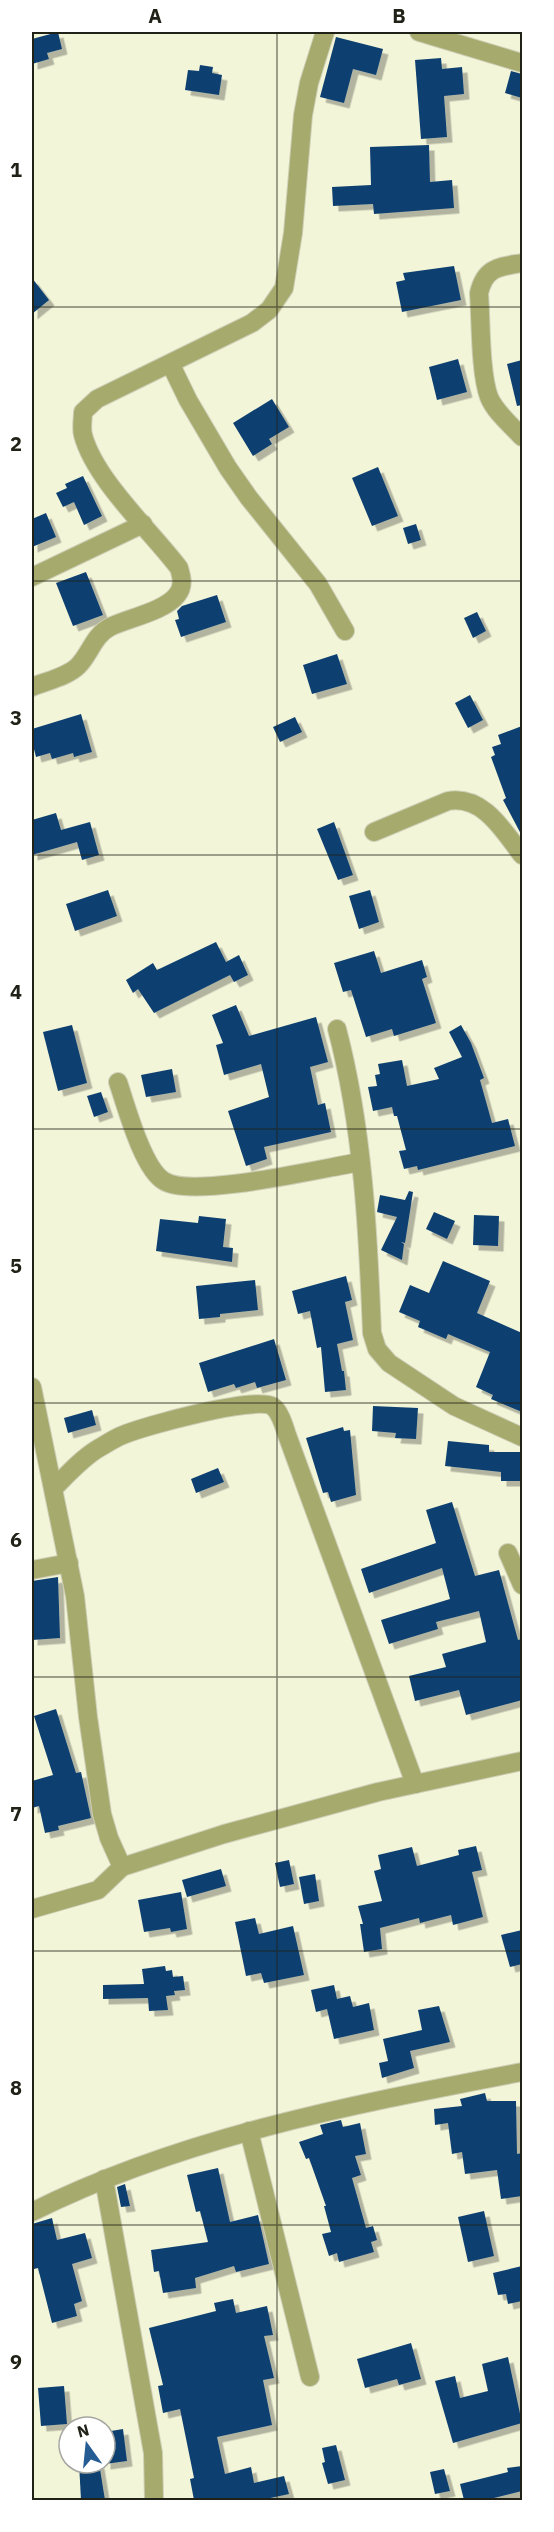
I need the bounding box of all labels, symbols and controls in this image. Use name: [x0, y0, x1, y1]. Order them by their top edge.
text: A: [148, 2, 162, 29]
text: B: [392, 2, 406, 29]
text: 1: [10, 156, 22, 183]
text: 2: [10, 430, 22, 457]
text: 3: [10, 704, 22, 731]
text: 4: [10, 978, 22, 1005]
text: 5: [10, 1252, 22, 1279]
text: 6: [10, 1526, 22, 1553]
text: 7: [10, 1800, 22, 1827]
text: 8: [10, 2074, 22, 2101]
text: 9: [10, 2348, 22, 2375]
north arrow: [57, 2415, 117, 2475]
text: N: [75, 2419, 91, 2442]

